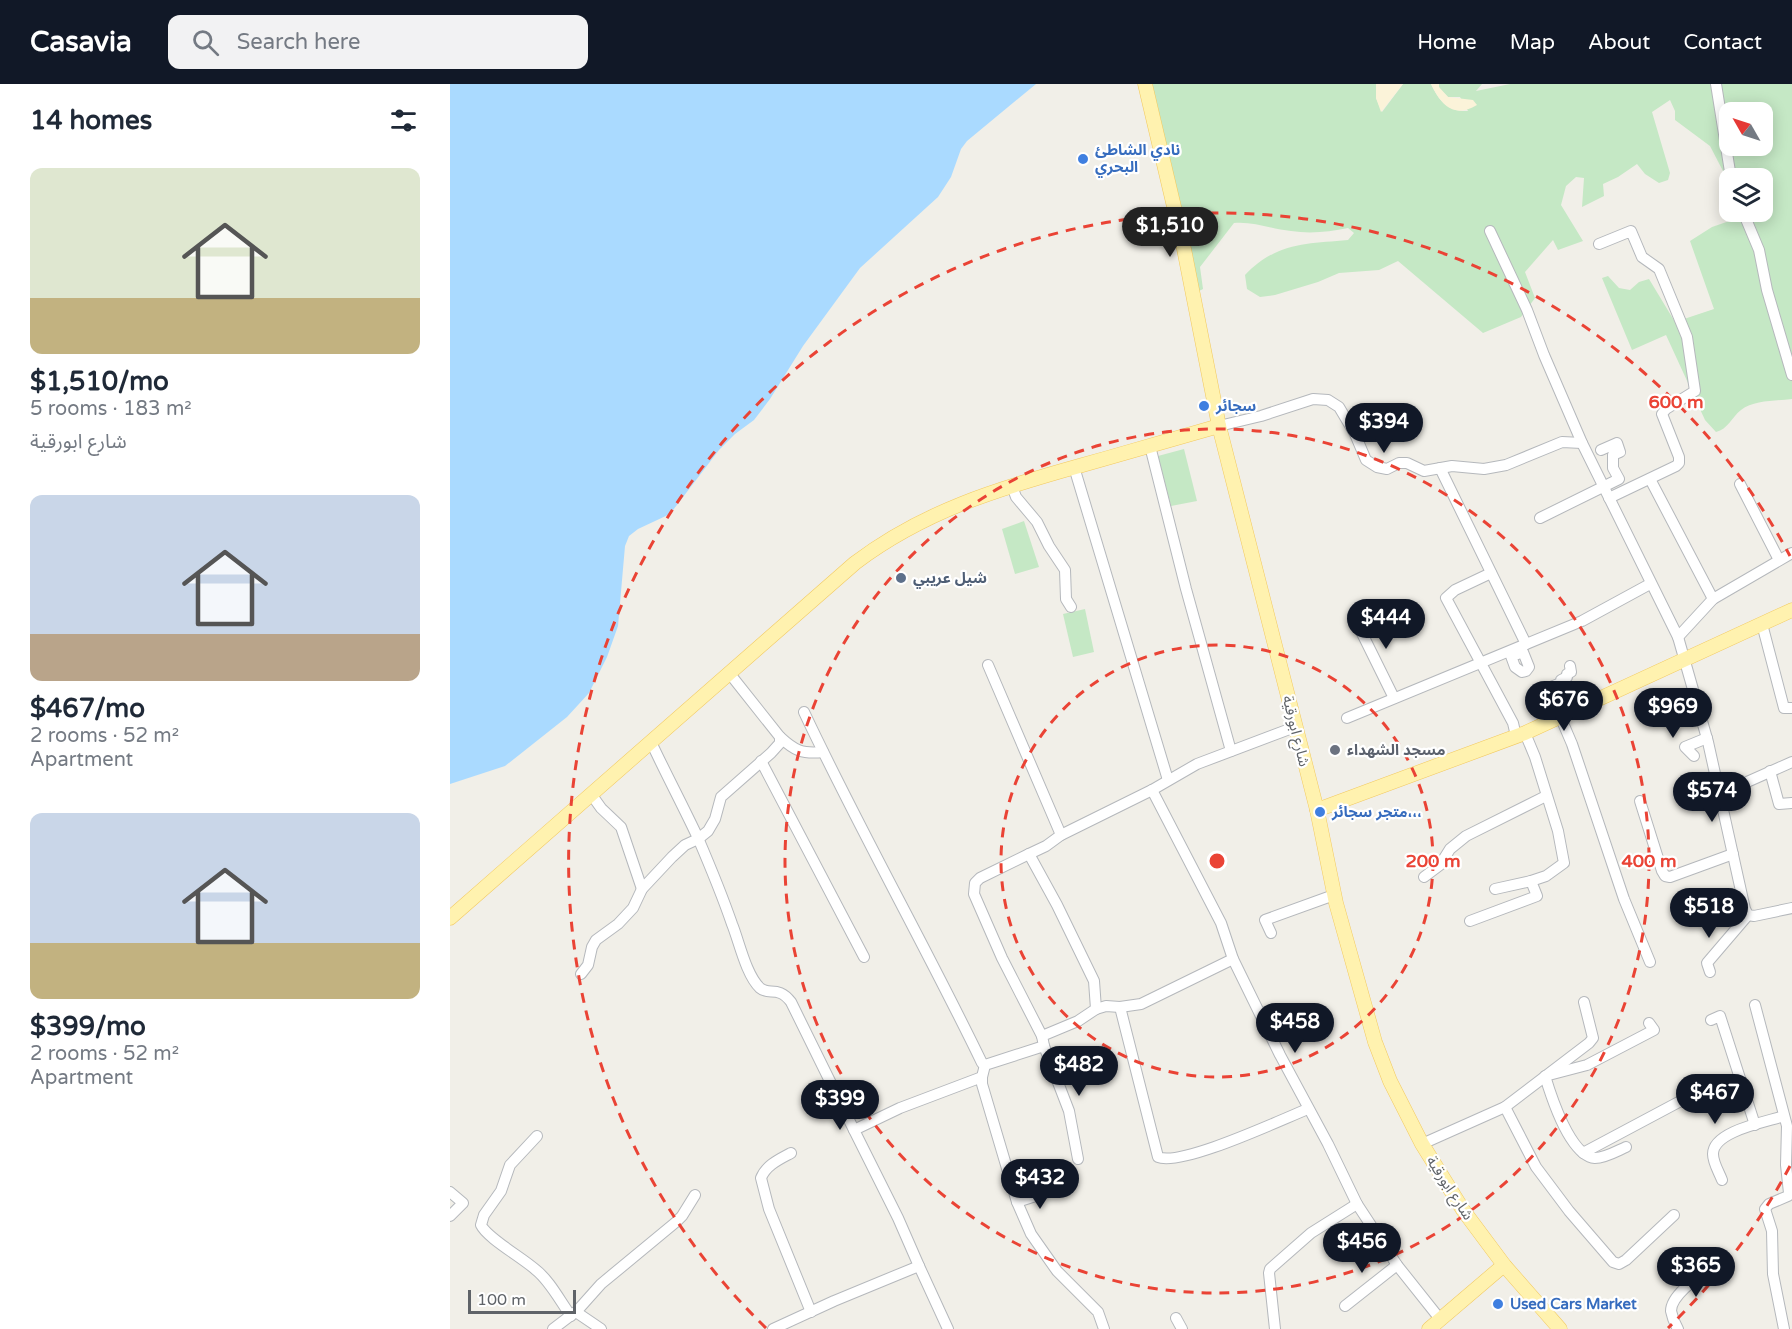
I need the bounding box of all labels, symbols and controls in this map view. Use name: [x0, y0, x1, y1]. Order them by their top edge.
search box: [168, 15, 588, 69]
text: Casavia: [30, 25, 132, 59]
icon: search: [189, 26, 222, 59]
text: Search here: [237, 29, 360, 55]
text: Home: [1417, 30, 1477, 55]
text: Map: [1510, 30, 1555, 55]
text: About: [1588, 30, 1650, 55]
text: Contact: [1683, 30, 1762, 55]
north arrow: [1719, 102, 1773, 156]
map controls: [1719, 102, 1773, 222]
icon: filters: [387, 104, 420, 137]
text: 14 homes: [30, 105, 152, 136]
place label: نادي الشاطئ البحري: [1095, 141, 1180, 178]
marker: نادي الشاطئ البحري: [1076, 152, 1090, 166]
button: layers: [1719, 168, 1773, 222]
icon: home: [171, 207, 279, 315]
pin: $1,510: [1121, 207, 1219, 258]
text: $1,510: [1136, 214, 1204, 238]
text: $1,510/mo: [30, 366, 169, 397]
text: 600 m: [1648, 391, 1704, 413]
text: 5 rooms · 183 m²: [30, 397, 192, 421]
place label: سجائر: [1215, 397, 1256, 415]
marker: سجائر: [1197, 399, 1211, 413]
pin: $394: [1348, 403, 1420, 454]
text: $394: [1359, 410, 1409, 434]
text: شارع ابورقية: [30, 430, 127, 454]
icon: home: [171, 534, 279, 642]
place label: شيل عريبي: [913, 569, 987, 589]
marker: شيل عريبي: [894, 571, 908, 585]
pin: $444: [1350, 599, 1422, 650]
text: $444: [1361, 606, 1411, 630]
pin: $676: [1528, 681, 1600, 732]
text: $676: [1539, 688, 1589, 712]
pin: $969: [1637, 688, 1709, 739]
text: $467/mo: [30, 693, 145, 724]
street label: شارع ابورقية: [1276, 694, 1314, 769]
text: $969: [1648, 695, 1698, 719]
text: 2 rooms · 52 m²: [30, 724, 179, 748]
place label: مسجد الشهداء: [1347, 741, 1445, 759]
marker: مسجد الشهداء: [1328, 743, 1342, 757]
text: Apartment: [30, 748, 133, 772]
pin: $574: [1676, 772, 1748, 823]
text: $574: [1687, 779, 1737, 803]
place label: متجر سجائر،،،: [1331, 803, 1422, 821]
marker: متجر سجائر،،،: [1313, 805, 1327, 819]
text: 200 m: [1405, 850, 1461, 872]
text: 400 m: [1621, 850, 1677, 872]
centre of rings: [1207, 851, 1227, 871]
icon: home: [171, 852, 279, 960]
pin: $518: [1673, 888, 1745, 939]
text: $518: [1684, 895, 1734, 919]
pin: $458: [1259, 1003, 1331, 1054]
text: $458: [1270, 1010, 1320, 1034]
text: $399/mo: [30, 1011, 146, 1042]
text: 2 rooms · 52 m²: [30, 1042, 179, 1066]
pin: $482: [1043, 1046, 1115, 1097]
text: $482: [1054, 1053, 1104, 1077]
text: Apartment: [30, 1066, 133, 1090]
pin: $467: [1679, 1074, 1751, 1125]
pin: $399: [804, 1080, 876, 1131]
text: $467: [1690, 1081, 1740, 1105]
text: $399: [815, 1087, 865, 1111]
street label: شارع ابورقية: [1420, 1153, 1477, 1225]
pin: $432: [1004, 1159, 1076, 1210]
text: $432: [1015, 1166, 1065, 1190]
pin: $456: [1326, 1223, 1398, 1274]
text: $456: [1337, 1230, 1387, 1254]
pin: $365: [1660, 1247, 1732, 1298]
text: $365: [1671, 1254, 1721, 1278]
scale bar: [468, 1287, 576, 1314]
text: 100 m: [477, 1290, 526, 1310]
place label: Used Cars Market: [1510, 1295, 1637, 1313]
marker: Used Cars Market: [1491, 1297, 1505, 1311]

